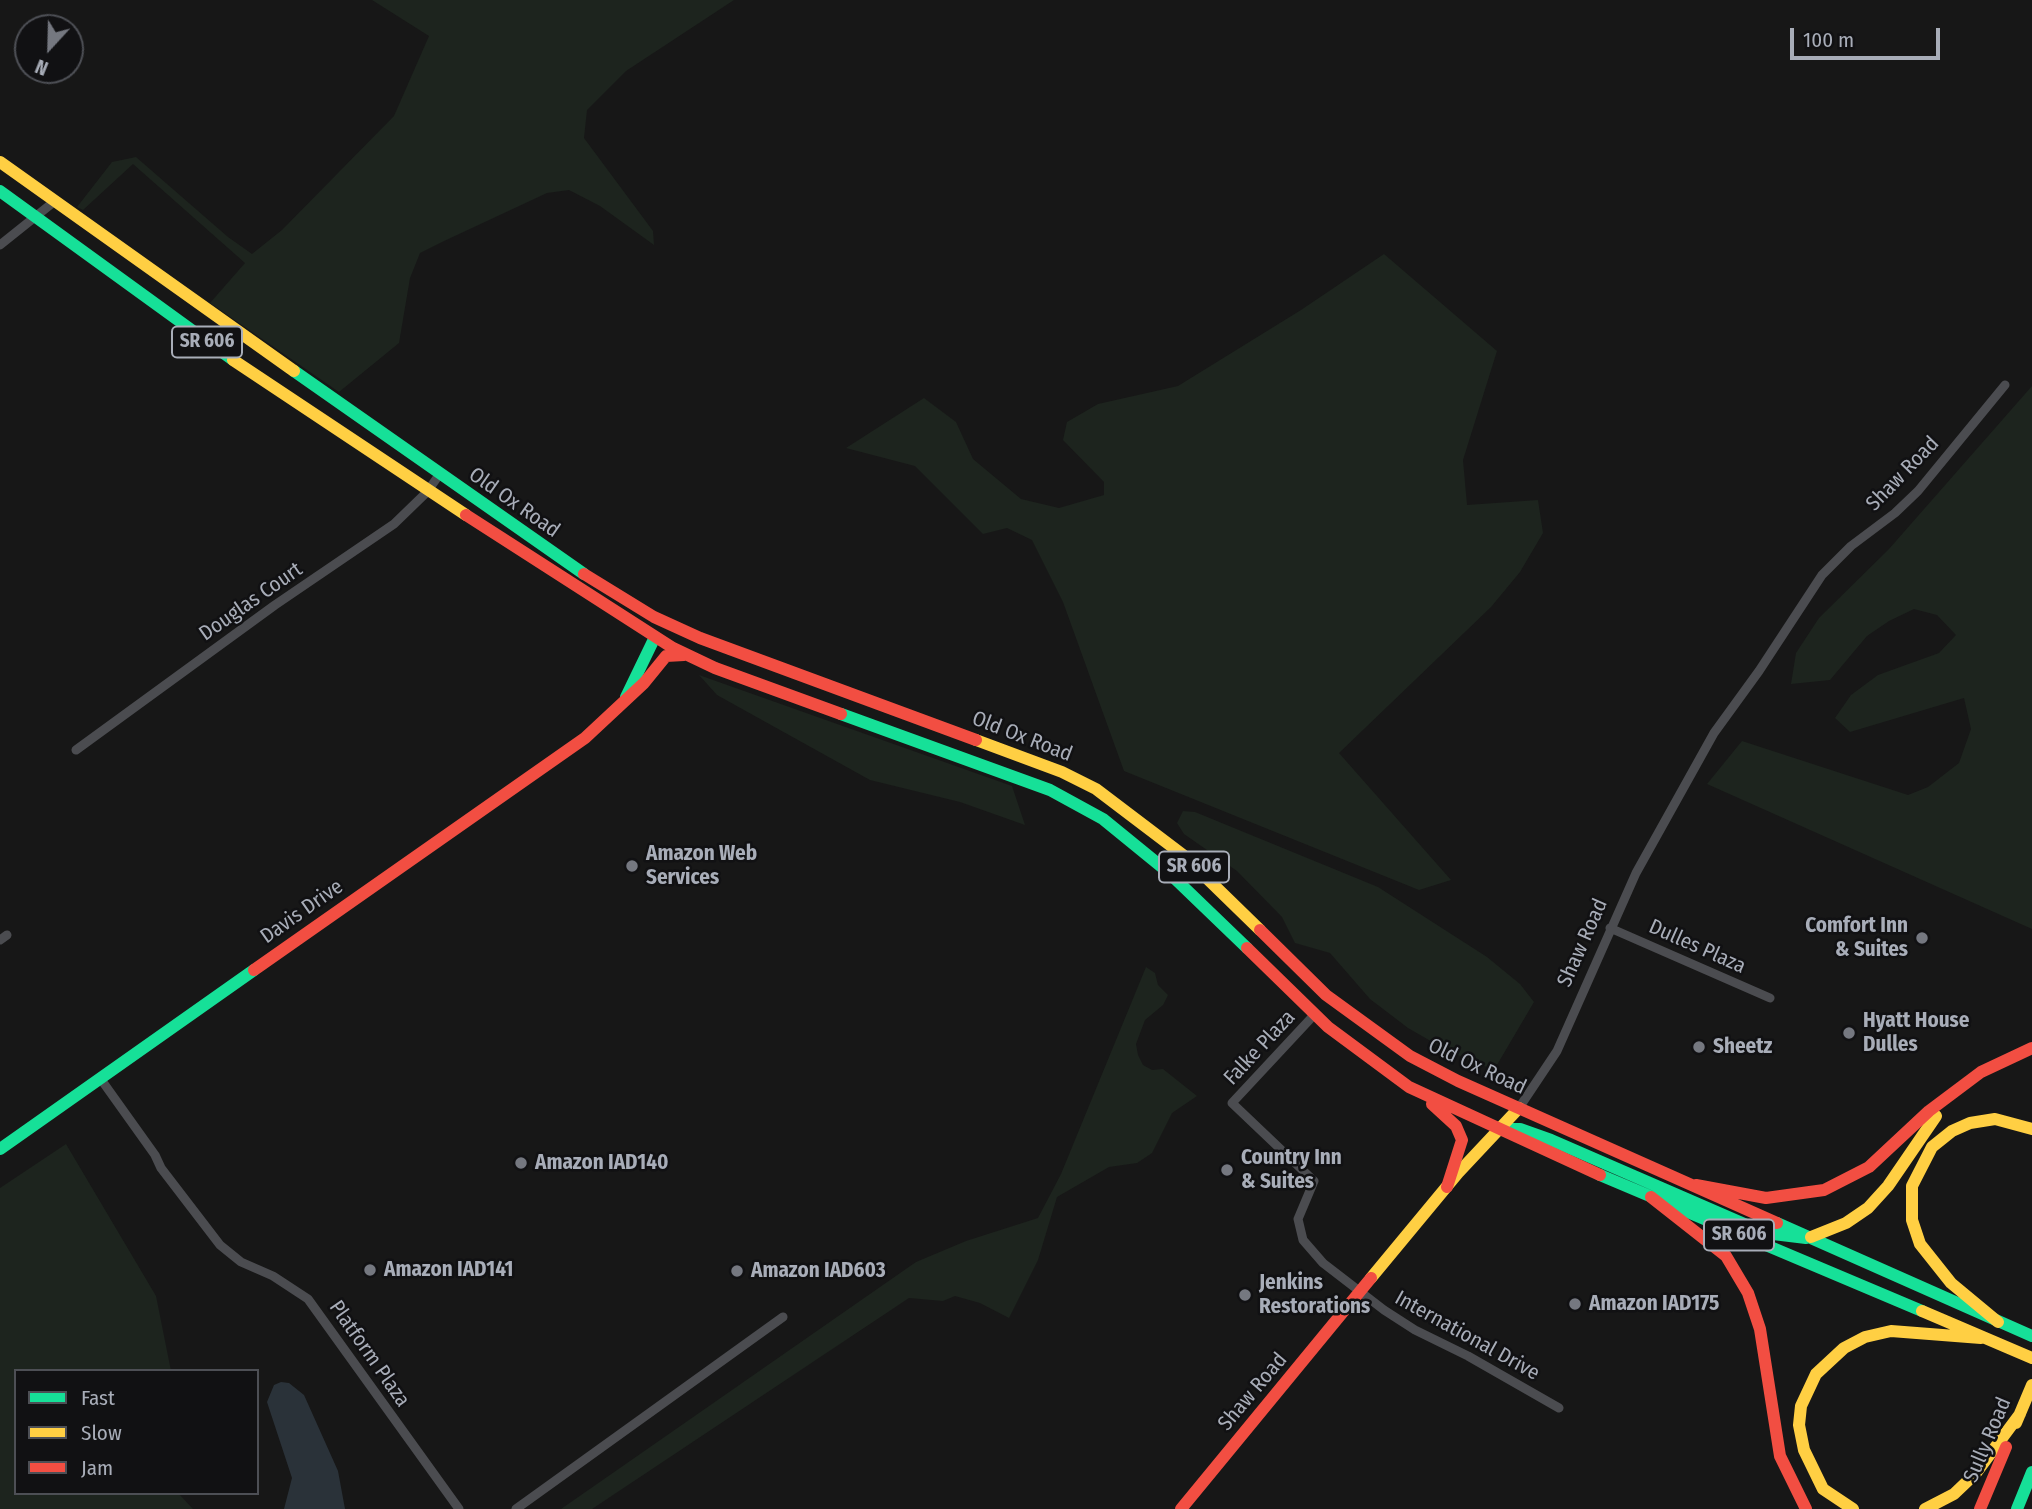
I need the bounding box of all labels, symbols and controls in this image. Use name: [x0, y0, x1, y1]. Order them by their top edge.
north arrow: [14, 14, 84, 84]
scale bar: [1794, 14, 1944, 58]
text: 100 m: [1803, 27, 1854, 53]
text: N: [32, 54, 51, 80]
road number: SR 606: [172, 326, 242, 358]
street label: Shaw Road: [1861, 431, 1945, 517]
street label: Old Ox Road: [464, 462, 564, 544]
street label: Douglas Court: [195, 557, 307, 647]
street label: Old Ox Road: [968, 706, 1076, 768]
place label: Amazon Web Services: [646, 841, 757, 891]
road number: SR 606: [1159, 852, 1229, 882]
marker: Amazon Web Services: [624, 858, 640, 874]
street label: Davis Drive: [256, 874, 348, 950]
street label: Shaw Road: [1552, 895, 1614, 991]
place label: Comfort Inn & Suites: [1805, 913, 1908, 963]
street label: Dulles Plaza: [1645, 914, 1749, 980]
marker: Comfort Inn & Suites: [1914, 930, 1930, 946]
street label: Falke Plaza: [1219, 1005, 1301, 1091]
place label: Hyatt House Dulles: [1863, 1008, 1969, 1058]
marker: Hyatt House Dulles: [1841, 1025, 1857, 1041]
street label: Old Ox Road: [1424, 1033, 1530, 1101]
place label: Sheetz: [1713, 1034, 1772, 1060]
marker: Sheetz: [1691, 1039, 1707, 1055]
place label: Country Inn & Suites: [1241, 1145, 1342, 1195]
place label: Amazon IAD140: [535, 1150, 668, 1176]
marker: Amazon IAD140: [513, 1155, 529, 1171]
marker: Country Inn & Suites: [1219, 1162, 1235, 1178]
road number: SR 606: [1704, 1219, 1774, 1250]
place label: Amazon IAD141: [384, 1257, 513, 1283]
place label: Amazon IAD603: [751, 1258, 886, 1284]
marker: Amazon IAD141: [362, 1262, 378, 1278]
marker: Amazon IAD603: [729, 1263, 745, 1279]
place label: Jenkins Restorations: [1259, 1270, 1370, 1320]
street label: International Drive: [1390, 1286, 1544, 1386]
marker: Jenkins Restorations: [1237, 1287, 1253, 1303]
place label: Amazon IAD175: [1589, 1291, 1719, 1317]
street label: Platform Plaza: [323, 1296, 415, 1412]
marker: Amazon IAD175: [1567, 1296, 1583, 1312]
street label: Shaw Road: [1213, 1348, 1293, 1436]
legend: [14, 1369, 259, 1495]
text: Fast: [81, 1385, 115, 1411]
street label: Sully Road: [1959, 1394, 2017, 1486]
text: Slow: [81, 1420, 122, 1446]
text: Jam: [81, 1455, 113, 1481]

